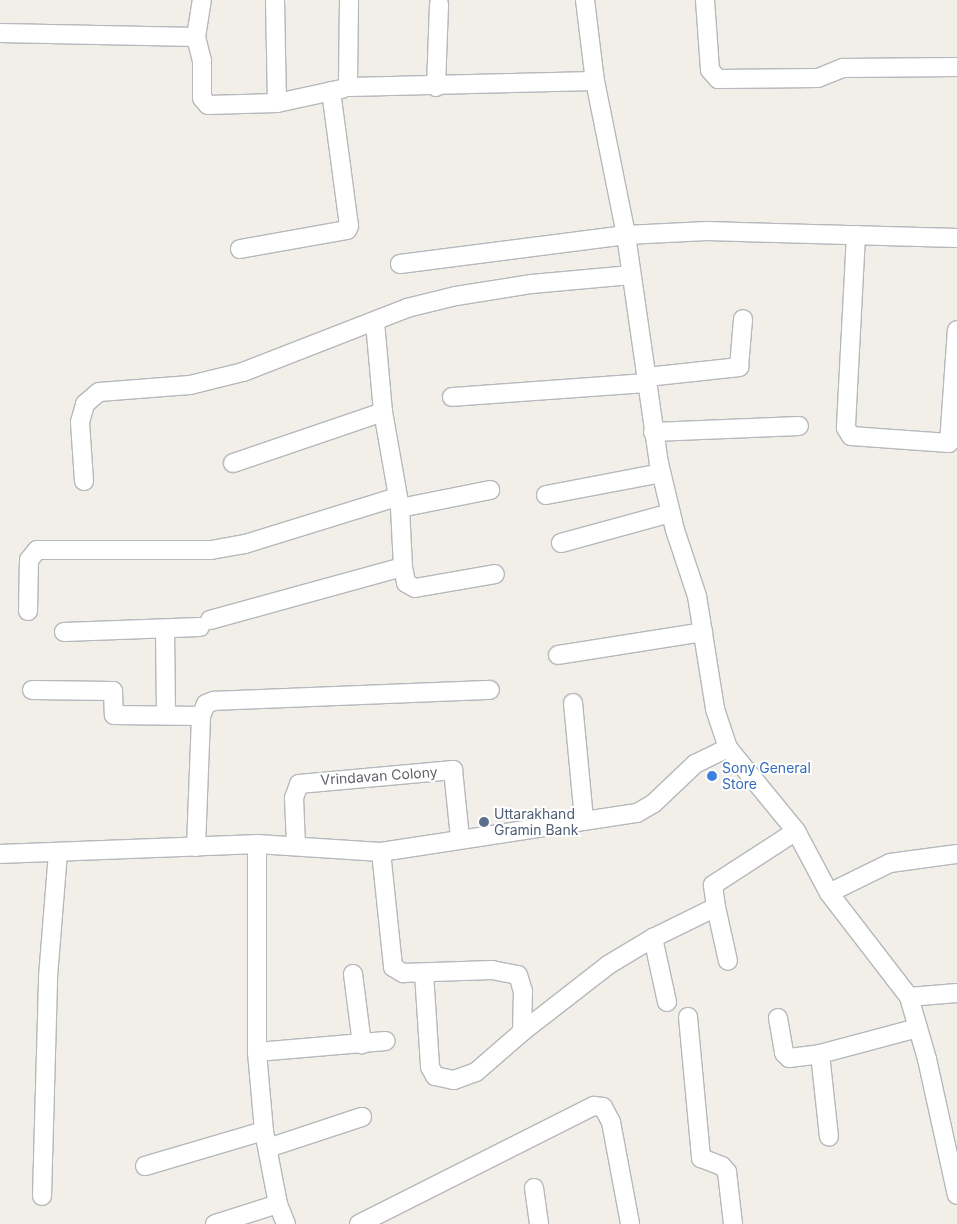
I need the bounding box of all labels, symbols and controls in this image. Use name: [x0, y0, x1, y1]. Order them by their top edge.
place label: Sony General Store: [722, 760, 811, 792]
street label: Vrindavan Colony: [320, 764, 438, 788]
marker: Sony General Store: [706, 770, 718, 782]
place label: Uttarakhand Gramin Bank: [494, 806, 578, 839]
marker: Uttarakhand Gramin Bank: [478, 816, 490, 828]

